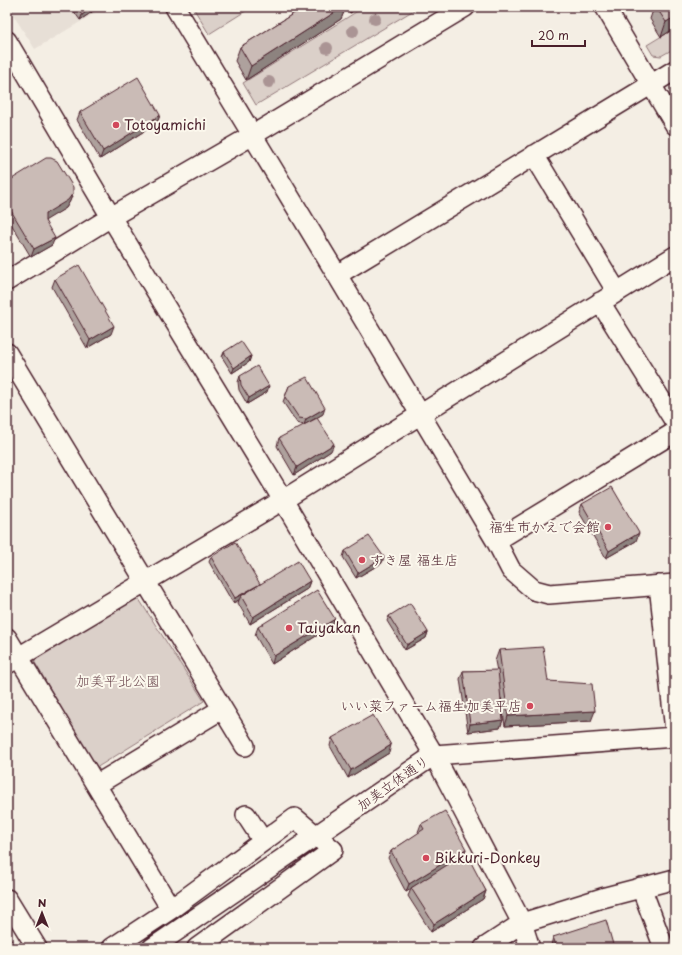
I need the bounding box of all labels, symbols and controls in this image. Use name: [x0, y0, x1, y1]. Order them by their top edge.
scale bar: [532, 22, 585, 48]
text: 20 m: [538, 26, 569, 44]
place label: Totoyamichi: [124, 114, 206, 135]
marker: Totoyamichi: [111, 120, 121, 130]
place label: 福生市かえで会館: [489, 516, 600, 537]
marker: 福生市かえで会館: [603, 522, 613, 532]
place label: すき屋 福生店: [370, 549, 459, 570]
marker: すき屋 福生店: [357, 555, 367, 565]
place label: Taiyakan: [297, 617, 361, 638]
marker: Taiyakan: [284, 623, 294, 633]
park label: 加美平北公園: [76, 670, 160, 691]
place label: いい菜ファーム福生加美平店: [341, 695, 522, 716]
marker: いい菜ファーム福生加美平店: [525, 701, 535, 711]
street label: 加美立体通り: [352, 750, 433, 815]
place label: Bikkuri-Donkey: [434, 847, 540, 868]
marker: Bikkuri-Donkey: [421, 853, 431, 863]
north arrow: [22, 893, 62, 933]
text: N: [38, 894, 47, 911]

